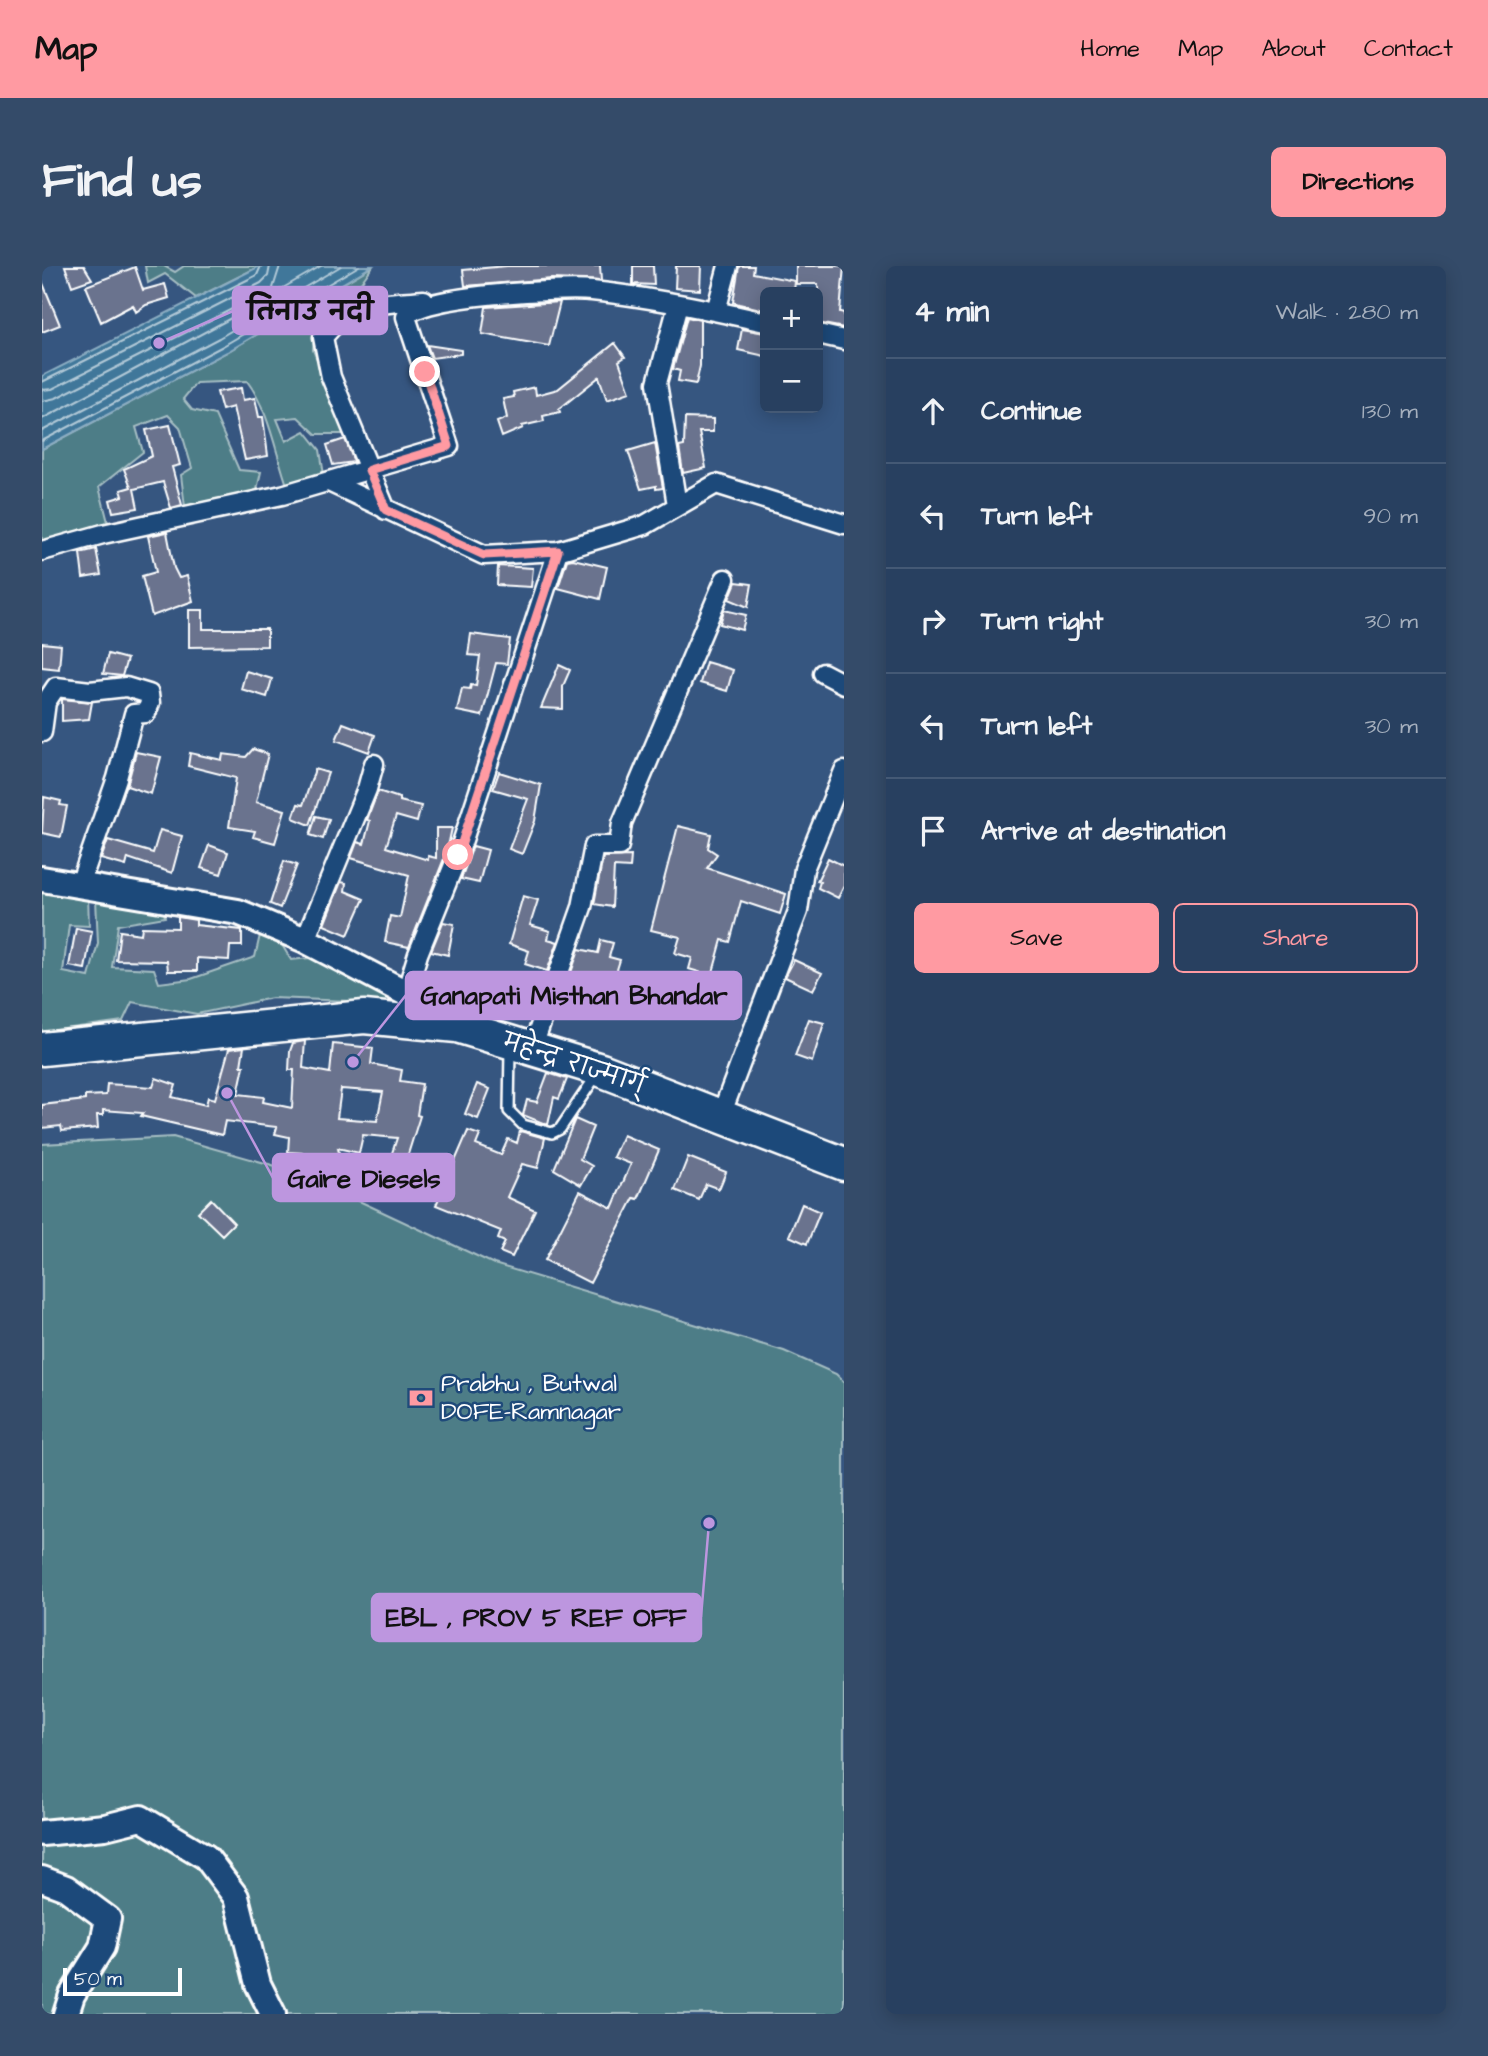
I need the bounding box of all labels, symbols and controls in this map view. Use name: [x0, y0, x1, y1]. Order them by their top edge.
text: Map: [35, 26, 97, 72]
text: Home: [1080, 32, 1140, 66]
text: Map: [1178, 32, 1223, 66]
text: About: [1261, 32, 1326, 66]
text: Contact: [1364, 32, 1453, 66]
button: Directions: [1271, 147, 1446, 217]
text: Find us: [42, 148, 202, 216]
callout: तिनाउ नदी: [233, 287, 387, 334]
map controls: [760, 287, 823, 413]
button: +: [760, 287, 823, 350]
text: तिनाउ नदी: [245, 291, 375, 330]
text: 4 min: [914, 291, 989, 333]
text: Walk · 280 m: [1276, 296, 1418, 328]
button: −: [760, 350, 823, 413]
route end: [409, 356, 440, 387]
icon: ahead: [914, 392, 952, 430]
text: Continue: [981, 393, 1082, 429]
text: 130 m: [1362, 395, 1418, 427]
icon: left: [914, 497, 952, 535]
text: Turn left: [981, 498, 1092, 534]
text: 90 m: [1363, 500, 1418, 532]
icon: right: [914, 602, 952, 640]
text: Turn right: [981, 603, 1103, 639]
text: 30 m: [1365, 605, 1418, 637]
icon: left: [914, 707, 952, 745]
text: Turn left: [981, 708, 1092, 744]
text: 30 m: [1365, 710, 1418, 742]
icon: arrive: [914, 812, 952, 850]
text: Arrive at destination: [981, 813, 1226, 849]
route start: [442, 839, 473, 870]
button: Save: [914, 903, 1159, 973]
button: Share: [1173, 903, 1418, 973]
callout: Ganapati Misthan Bhandar: [406, 972, 741, 1019]
text: Ganapati Misthan Bhandar: [420, 978, 728, 1014]
street label: महेन्द्र राज्मार्ग्: [496, 1020, 653, 1104]
callout: Gaire Diesels: [273, 1154, 454, 1201]
text: Gaire Diesels: [287, 1161, 441, 1197]
place label: Prabhu , Butwal DOFE-Ramnagar: [441, 1367, 621, 1430]
bank icon: Prabhu , Butwal DOFE-Ramnagar: [407, 1384, 435, 1412]
callout: EBL , PROV 5 REF OFF: [372, 1594, 701, 1641]
text: EBL , PROV 5 REF OFF: [385, 1600, 688, 1636]
scale bar: [63, 1965, 182, 1997]
text: 50 m: [74, 1966, 122, 1993]

